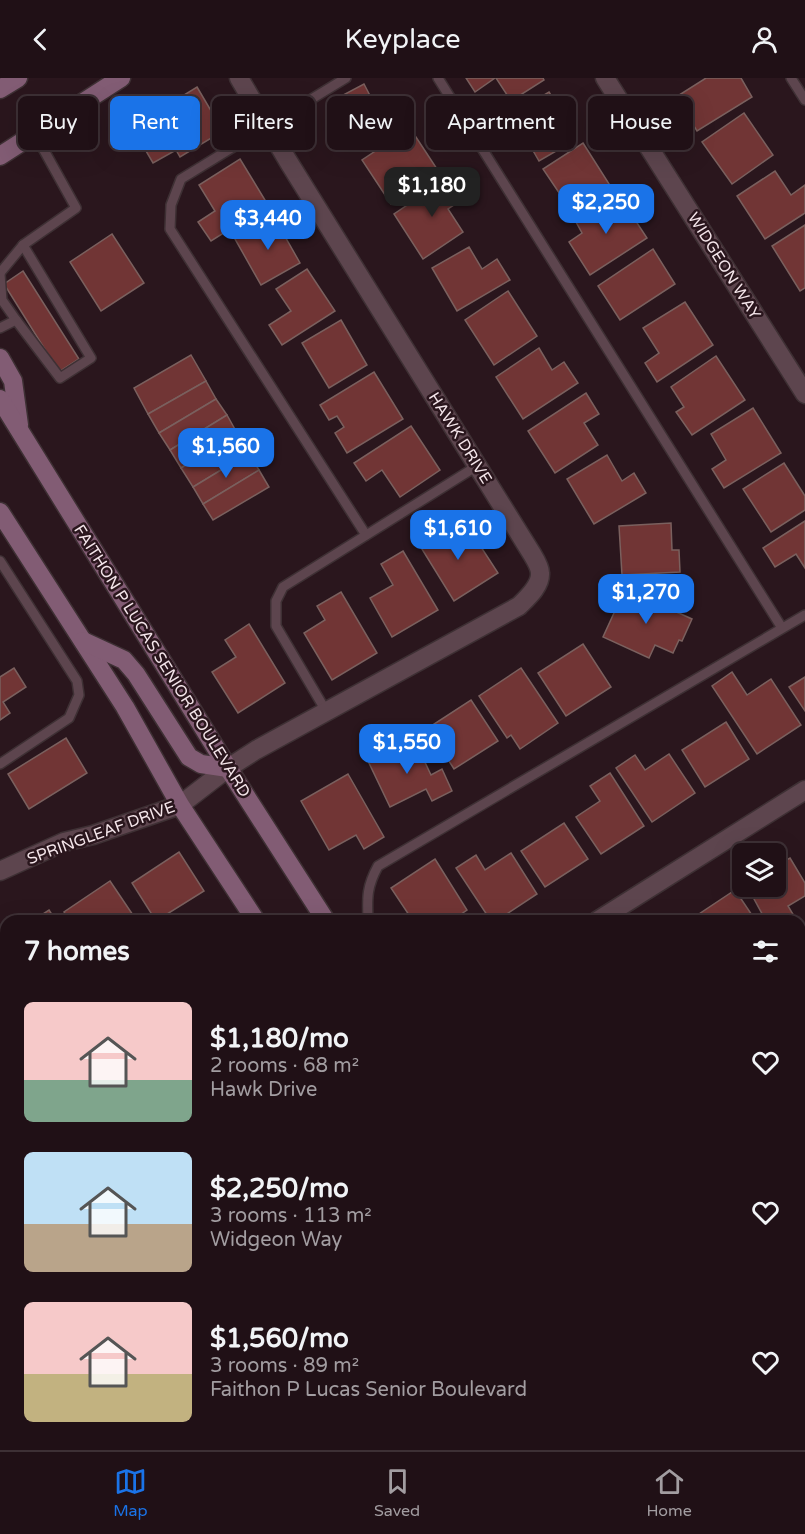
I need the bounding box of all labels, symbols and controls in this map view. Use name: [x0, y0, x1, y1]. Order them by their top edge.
icon: back: [24, 23, 57, 56]
text: Keyplace: [344, 23, 461, 56]
icon: person: [748, 23, 781, 56]
chip: Buy: [18, 96, 98, 150]
chip: Rent: [110, 96, 200, 150]
chip: Filters: [212, 96, 315, 150]
chip: New: [327, 96, 414, 150]
chip: Apartment: [426, 96, 576, 150]
chip: House: [588, 96, 693, 150]
pin: $1,180: [383, 167, 481, 218]
text: $1,180: [398, 174, 466, 198]
pin: $2,250: [557, 184, 655, 235]
text: $2,250: [572, 191, 640, 215]
pin: $3,440: [219, 200, 317, 251]
text: $3,440: [234, 207, 302, 231]
street label: WIDGEON WAY: [683, 209, 765, 323]
street label: HAWK DRIVE: [424, 388, 496, 488]
pin: $1,560: [177, 428, 275, 479]
text: $1,560: [192, 435, 260, 459]
pin: $1,610: [409, 510, 507, 561]
text: $1,610: [424, 517, 492, 541]
street label: FAITHON P LUCAS SENIOR BOULEVARD: [69, 521, 255, 801]
pin: $1,270: [597, 574, 695, 625]
text: $1,270: [612, 581, 680, 605]
pin: $1,550: [358, 724, 456, 775]
text: $1,550: [373, 731, 441, 755]
street label: SPRINGLEAF DRIVE: [24, 797, 178, 869]
map controls: [732, 843, 786, 897]
button: layers: [732, 843, 786, 897]
icon: filters: [749, 935, 782, 968]
text: 7 homes: [24, 936, 130, 967]
text: $1,180/mo: [210, 1023, 349, 1054]
icon: home: [72, 1026, 144, 1098]
icon: heart: [749, 1046, 782, 1079]
text: 2 rooms · 68 m²: [210, 1054, 359, 1078]
text: Hawk Drive: [210, 1078, 317, 1102]
text: $2,250/mo: [210, 1173, 349, 1204]
icon: home: [72, 1176, 144, 1248]
icon: heart: [749, 1196, 782, 1229]
text: 3 rooms · 113 m²: [210, 1204, 372, 1228]
text: Widgeon Way: [210, 1228, 342, 1252]
text: $1,560/mo: [210, 1323, 349, 1354]
icon: home: [72, 1326, 144, 1398]
icon: heart: [749, 1346, 782, 1379]
text: 3 rooms · 89 m²: [210, 1354, 359, 1378]
text: Faithon P Lucas Senior Boulevard: [210, 1378, 527, 1402]
tab: Map: [113, 1465, 148, 1521]
tab: Saved: [374, 1465, 420, 1521]
tab: Home: [647, 1465, 692, 1521]

